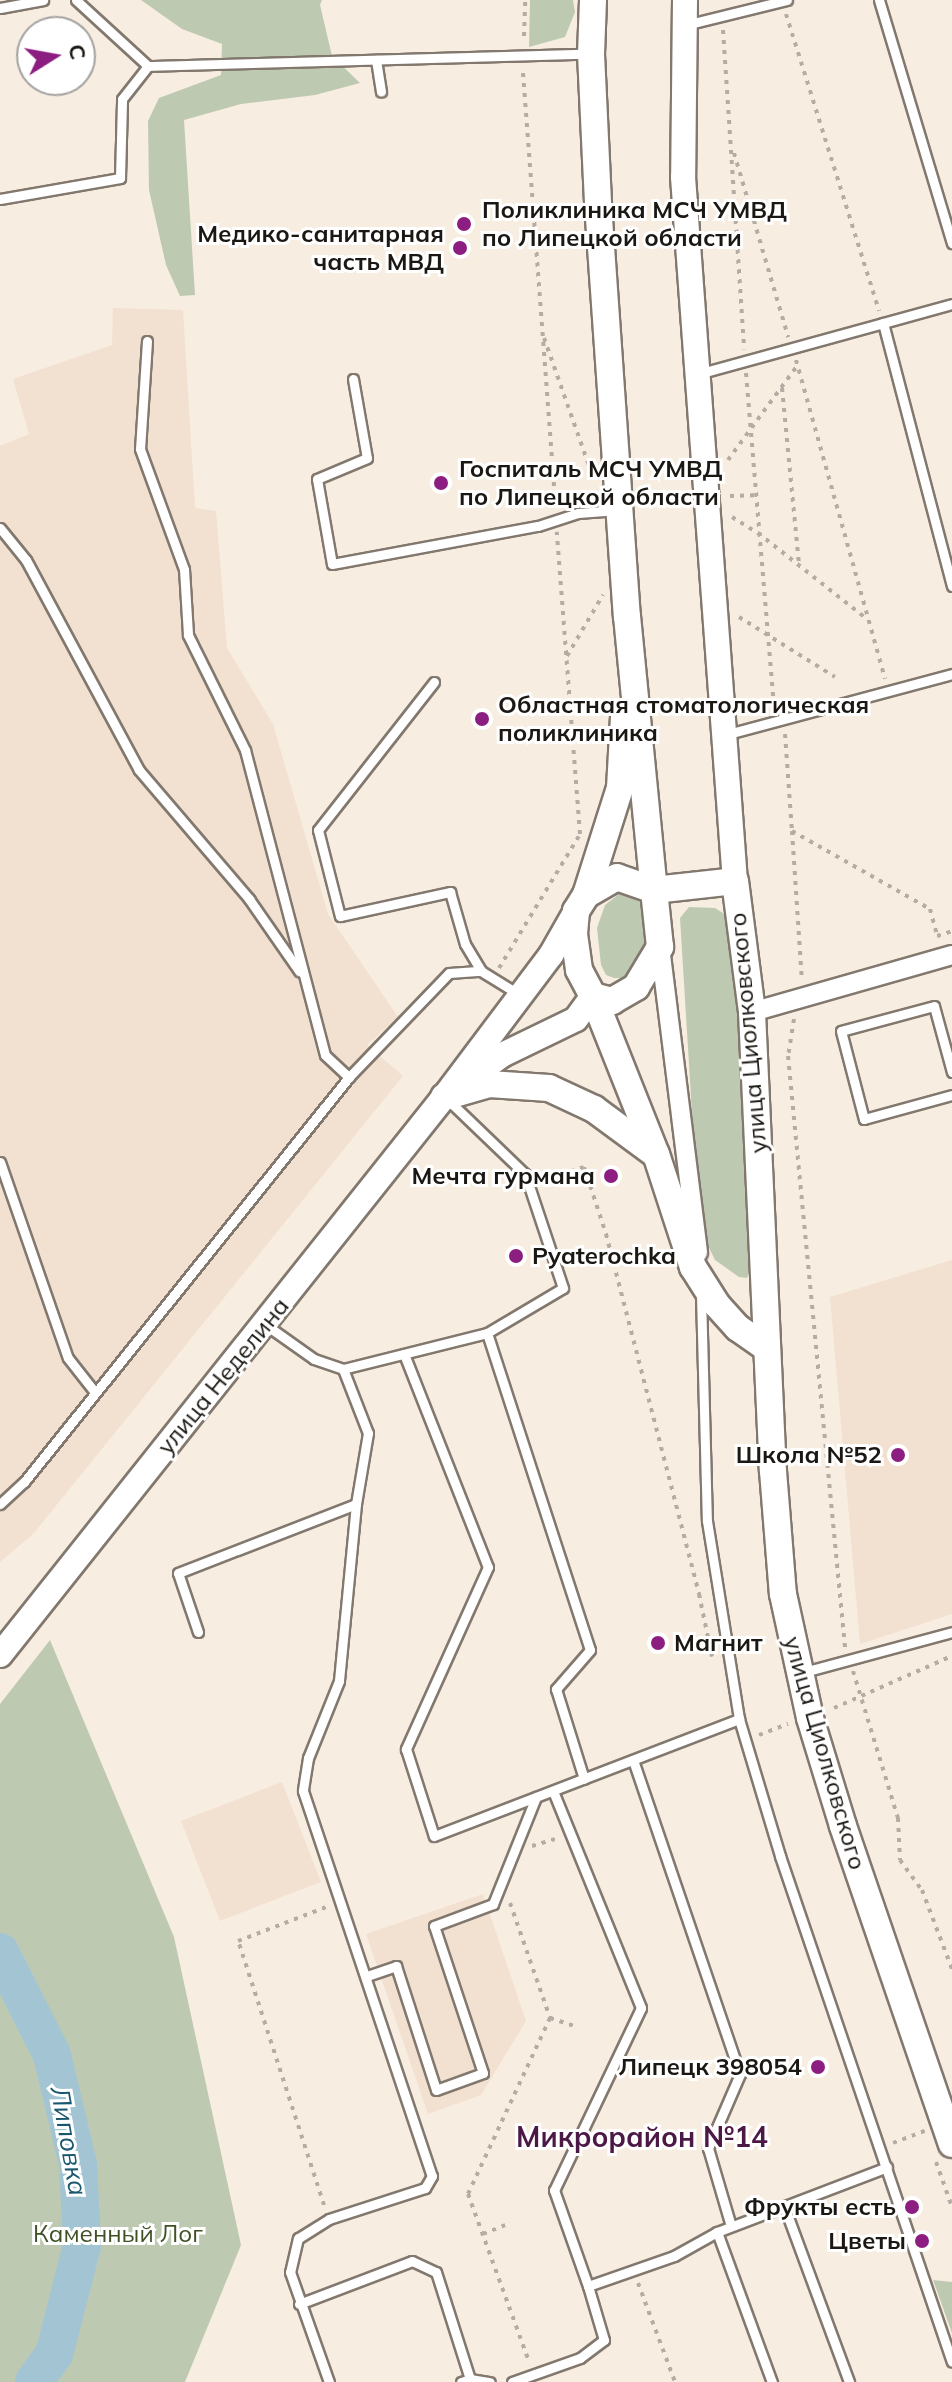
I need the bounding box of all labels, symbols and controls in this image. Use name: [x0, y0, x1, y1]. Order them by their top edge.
north arrow: [16, 16, 96, 96]
text: С: [62, 42, 93, 62]
place label: Поликлиника МСЧ УМВД по Липецкой области: [482, 196, 787, 252]
marker: Поликлиника МСЧ УМВД по Липецкой области: [453, 213, 475, 235]
place label: Медико-санитарная часть МВД: [197, 220, 444, 276]
marker: Медико-санитарная часть МВД: [451, 239, 469, 257]
place label: Госпиталь МСЧ УМВД по Липецкой области: [459, 455, 722, 511]
marker: Госпиталь МСЧ УМВД по Липецкой области: [430, 472, 452, 494]
place label: Областная стоматологическая поликлиника: [498, 691, 869, 747]
marker: Областная стоматологическая поликлиника: [473, 710, 491, 728]
street label: улица Циолковского: [723, 911, 773, 1155]
place label: Мечта гурмана: [411, 1162, 595, 1190]
marker: Мечта гурмана: [602, 1167, 620, 1185]
place label: Pyaterochka: [532, 1242, 676, 1270]
marker: Pyaterochka: [507, 1247, 525, 1265]
street label: улица Неделина: [151, 1292, 295, 1460]
place label: Школа №52: [736, 1441, 882, 1469]
marker: Школа №52: [889, 1446, 907, 1464]
place label: Магнит: [674, 1629, 763, 1657]
street label: улица Циолковского: [778, 1633, 872, 1873]
marker: Магнит: [649, 1634, 667, 1652]
place label: Липецк 398054: [619, 2053, 802, 2081]
marker: Липецк 398054: [809, 2058, 827, 2076]
water label: Липовка: [44, 2084, 94, 2198]
district label: Микрорайон №14: [516, 2120, 768, 2154]
place label: Фрукты есть: [744, 2193, 896, 2221]
marker: Фрукты есть: [903, 2198, 921, 2216]
park label: Каменный Лог: [33, 2220, 203, 2248]
place label: Цветы: [828, 2227, 906, 2255]
marker: Цветы: [913, 2232, 931, 2250]

